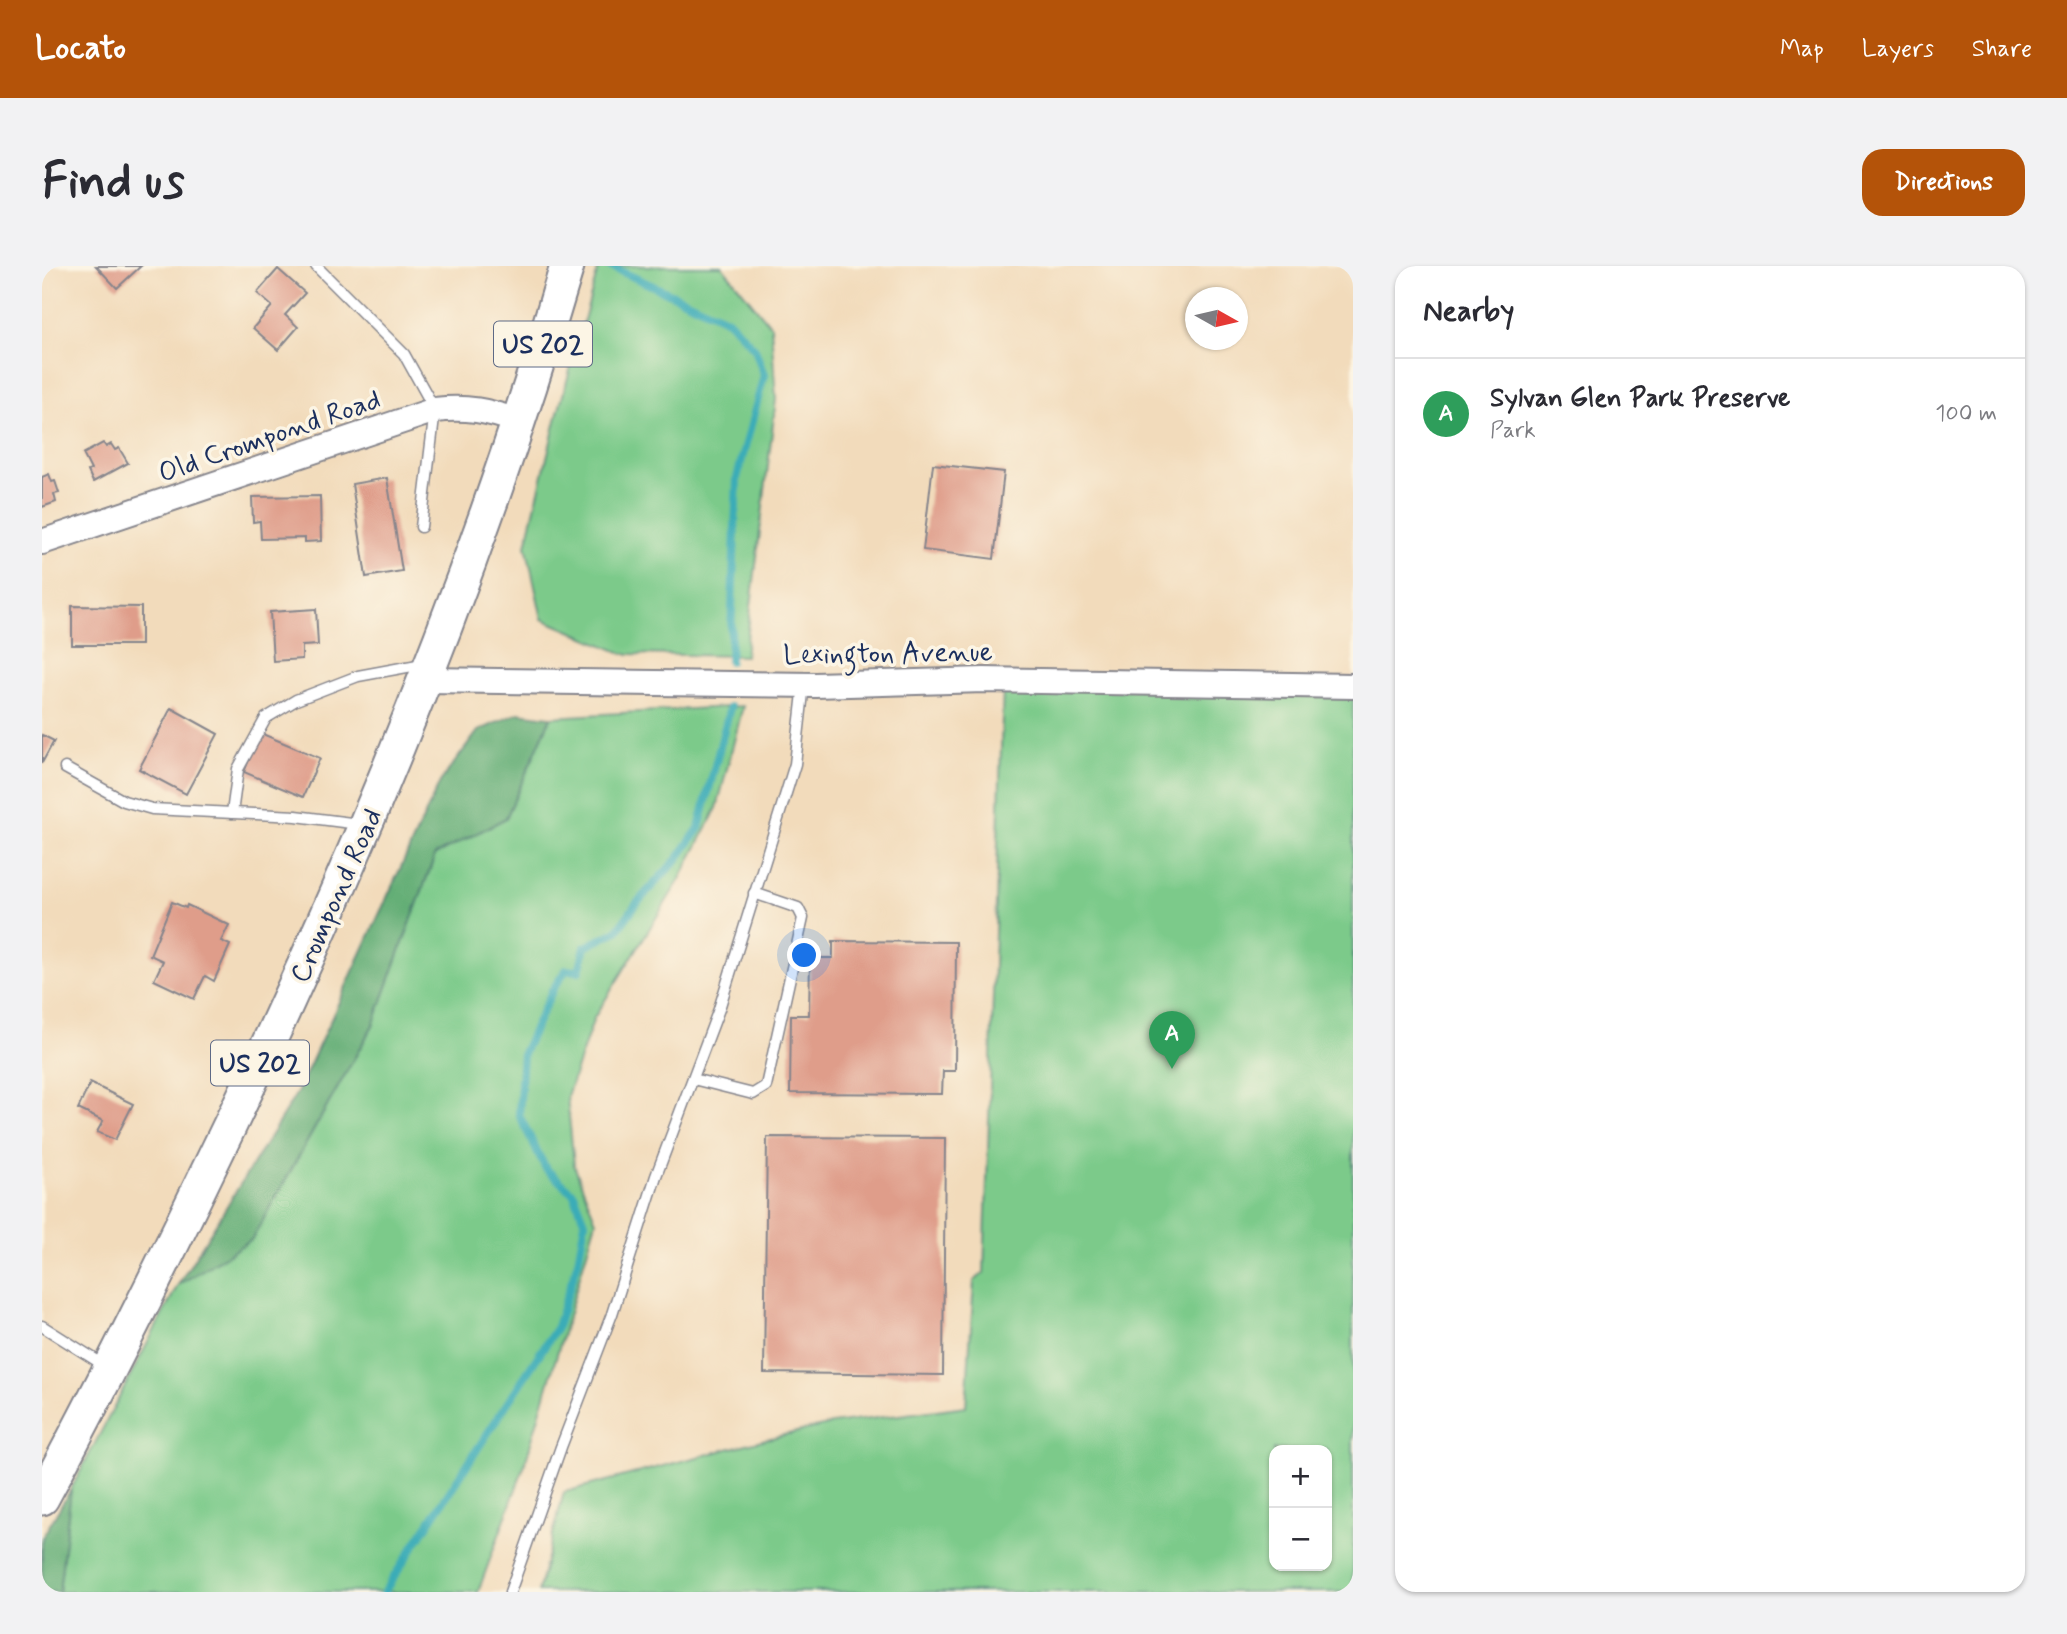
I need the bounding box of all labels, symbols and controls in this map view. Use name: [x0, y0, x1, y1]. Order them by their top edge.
text: Locato: [35, 27, 126, 71]
text: Map: [1780, 34, 1824, 65]
text: Layers: [1862, 34, 1934, 65]
text: Share: [1972, 34, 2032, 65]
button: Directions: [1862, 149, 2025, 216]
text: Find us: [42, 150, 185, 215]
north arrow: [1185, 287, 1248, 350]
text: Nearby: [1423, 292, 1514, 331]
road number: US 202: [494, 321, 592, 366]
street label: Old Crompond Road: [154, 382, 386, 493]
text: Sylvan Glen Park Preserve: [1490, 382, 1790, 416]
text: A: [1438, 399, 1454, 429]
text: 100 m: [1935, 399, 1997, 429]
text: Park: [1490, 416, 1536, 446]
street label: Lexington Avenue: [783, 634, 993, 678]
street label: Crompond Road: [282, 803, 392, 989]
your location: [787, 938, 821, 972]
pin: A: [1149, 1011, 1195, 1069]
road number: US 202: [211, 1041, 309, 1086]
map controls: [1269, 1445, 1332, 1571]
button: +: [1269, 1445, 1332, 1508]
button: −: [1269, 1508, 1332, 1571]

